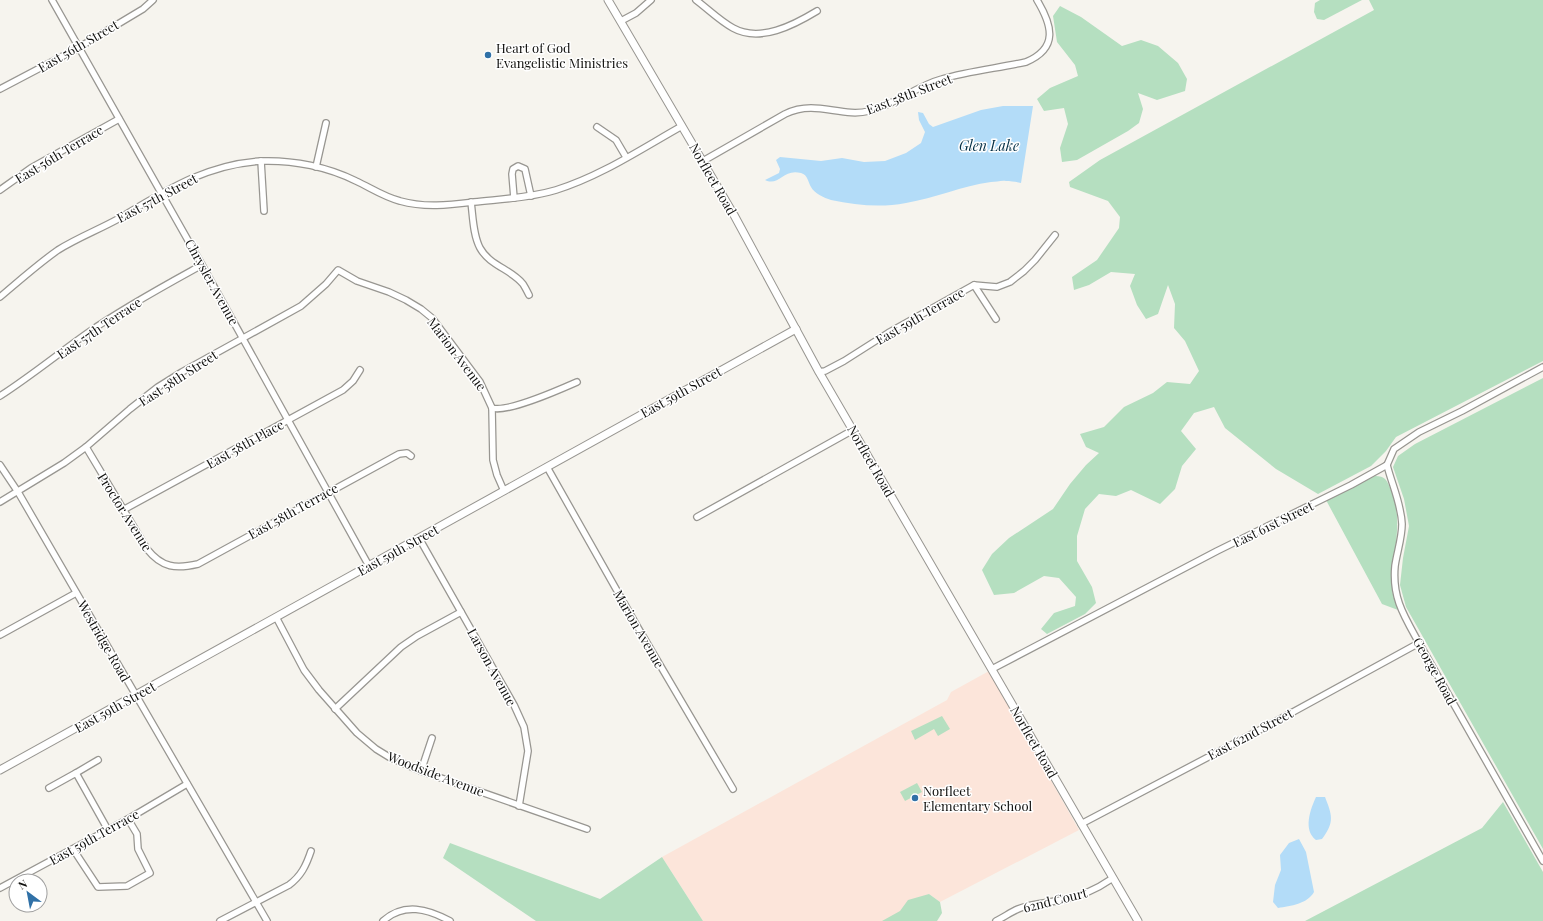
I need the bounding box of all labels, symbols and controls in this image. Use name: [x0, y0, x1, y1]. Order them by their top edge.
street label: East 56th Street: [34, 15, 121, 76]
place label: Heart of God Evangelistic Ministries: [496, 39, 628, 71]
marker: Heart of God Evangelistic Ministries: [483, 50, 493, 60]
street label: East 58th Street: [864, 69, 954, 118]
street label: East 56th Terrace: [11, 120, 106, 187]
water label: Glen Lake: [959, 136, 1019, 155]
street label: Norfleet Road: [686, 140, 741, 218]
street label: East 57th Street: [114, 169, 200, 226]
street label: Chrysler Avenue: [182, 236, 243, 328]
street label: East 59th Terrace: [872, 283, 968, 348]
street label: East 57th Terrace: [53, 293, 145, 362]
street label: Marion Avenue: [424, 313, 491, 394]
street label: East 58th Street: [135, 346, 221, 409]
street label: East 59th Street: [637, 362, 725, 421]
street label: East 58th Place: [203, 415, 287, 472]
street label: Norfleet Road: [844, 422, 899, 500]
street label: Proctor Avenue: [94, 469, 157, 555]
street label: East 58th Terrace: [245, 479, 341, 542]
street label: East 61st Street: [1230, 497, 1316, 550]
street label: East 59th Street: [354, 520, 442, 579]
street label: Marion Avenue: [610, 586, 669, 671]
street label: Westridge Road: [74, 596, 135, 685]
street label: Larson Avenue: [464, 625, 521, 709]
street label: George Road: [1410, 634, 1461, 708]
street label: East 59th Street: [71, 677, 159, 736]
street label: Norfleet Road: [1007, 703, 1062, 781]
street label: East 62nd Street: [1204, 704, 1296, 763]
street label: Woodside Avenue: [385, 747, 487, 800]
place label: Norfleet Elementary School: [923, 782, 1032, 814]
marker: Norfleet Elementary School: [910, 793, 920, 803]
street label: East 59th Terrace: [46, 805, 142, 868]
north arrow: [8, 873, 48, 913]
text: N: [15, 876, 30, 893]
street label: 62nd Court: [1021, 883, 1089, 916]

